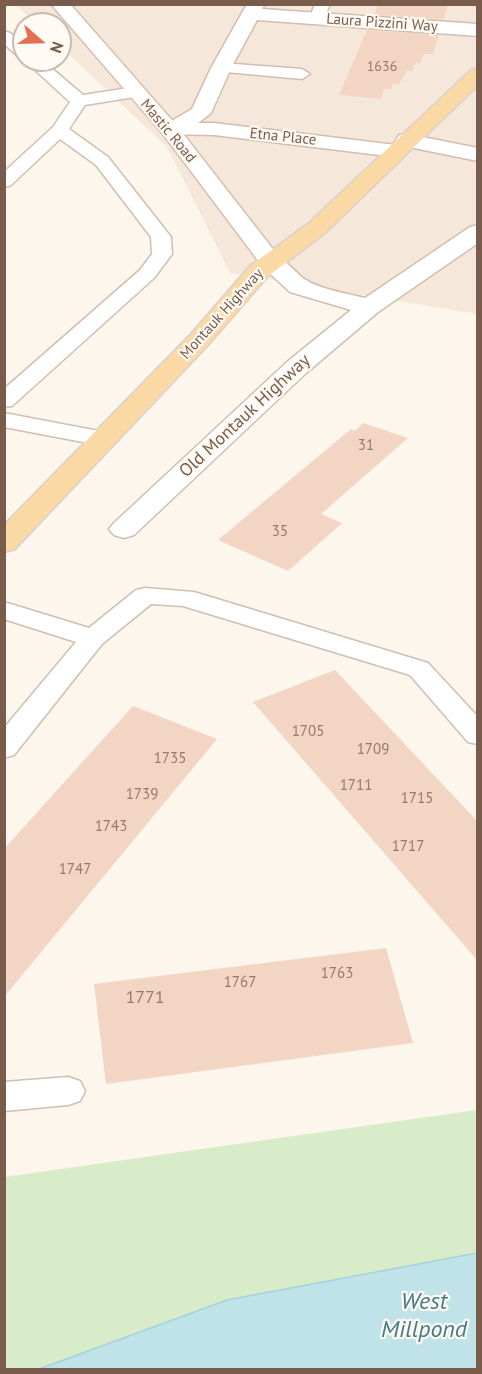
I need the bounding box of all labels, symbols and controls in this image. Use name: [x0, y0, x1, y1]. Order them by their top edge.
street label: Laura Pizzini Way: [326, 10, 438, 36]
north arrow: [12, 12, 72, 72]
text: N: [46, 39, 68, 56]
house number: 1636: [367, 59, 397, 75]
street label: Mastic Road: [136, 96, 200, 166]
street label: Etna Place: [249, 125, 317, 149]
street label: Montauk Highway: [177, 265, 267, 363]
street label: Old Montauk Highway: [175, 350, 315, 482]
house number: 31: [358, 437, 374, 455]
house number: 35: [272, 523, 288, 541]
house number: 1705: [292, 723, 324, 741]
house number: 1709: [357, 741, 389, 759]
house number: 1735: [154, 750, 186, 768]
house number: 1711: [340, 777, 372, 795]
house number: 1739: [126, 786, 158, 804]
house number: 1715: [401, 790, 433, 808]
house number: 1743: [95, 818, 127, 836]
house number: 1717: [392, 838, 424, 856]
house number: 1747: [59, 861, 91, 879]
house number: 1763: [321, 965, 353, 983]
house number: 1767: [224, 974, 256, 992]
house number: 1771: [125, 987, 165, 1009]
water label: West Millpond: [381, 1288, 467, 1344]

